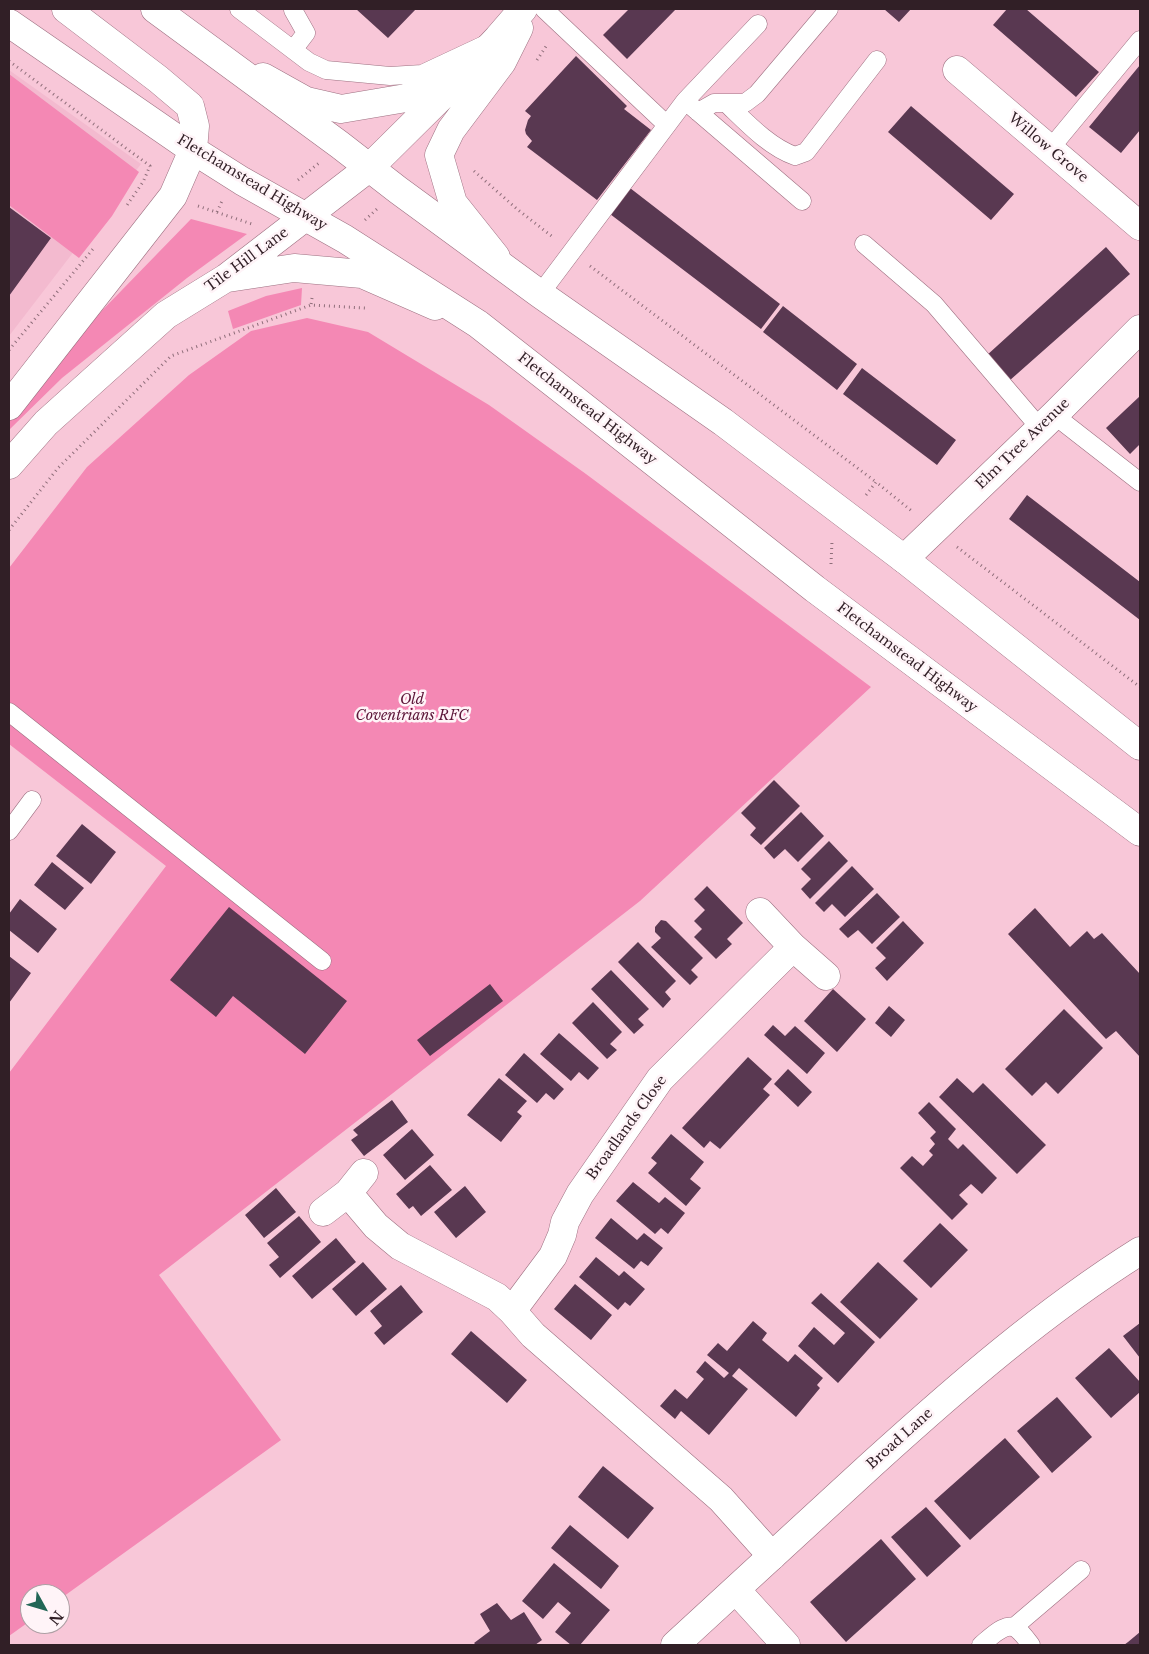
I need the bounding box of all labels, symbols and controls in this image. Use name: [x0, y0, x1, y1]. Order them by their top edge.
street label: Willow Grove: [1005, 110, 1091, 186]
street label: Fletchamstead Highway: [174, 132, 330, 234]
street label: Tile Hill Lane: [202, 224, 292, 296]
street label: Fletchamstead Highway: [514, 350, 660, 468]
street label: Elm Tree Avenue: [973, 395, 1073, 493]
street label: Fletchamstead Highway: [833, 600, 981, 716]
park label: Old Coventrians RFC: [355, 692, 469, 724]
street label: Broadlands Close: [584, 1073, 670, 1183]
street label: Broad Lane: [863, 1405, 937, 1473]
north arrow: [20, 1584, 70, 1634]
text: N: [45, 1607, 67, 1629]

